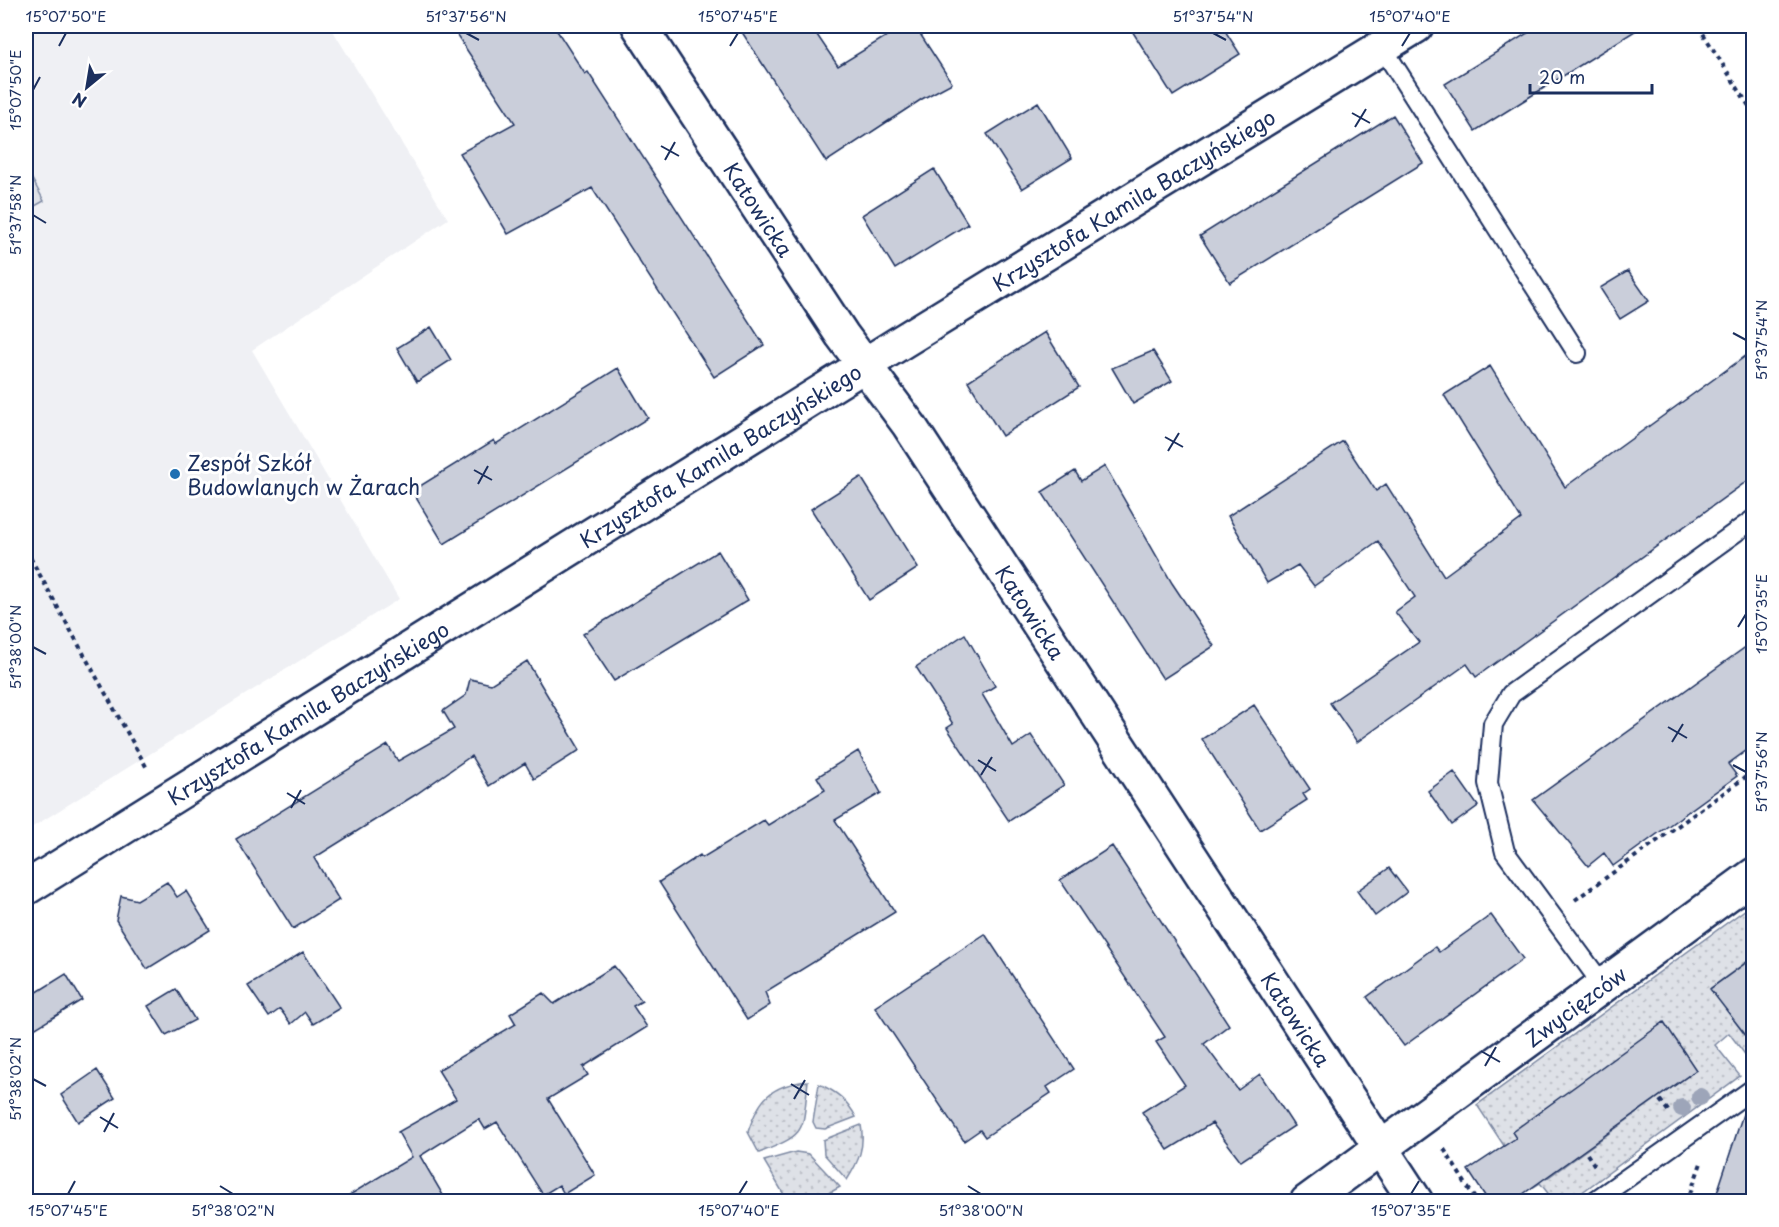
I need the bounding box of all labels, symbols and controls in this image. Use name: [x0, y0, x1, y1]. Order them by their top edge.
text: 15°07'50"E: [25, 4, 107, 27]
text: 51°37'56"N: [425, 4, 507, 27]
text: 15°07'45"E: [698, 4, 778, 27]
text: 51°37'54"N: [1172, 4, 1254, 27]
text: 15°07'40"E: [1369, 4, 1451, 27]
text: 15°07'50"E: [3, 49, 26, 131]
north arrow: [57, 57, 117, 117]
scale bar: [1530, 57, 1652, 95]
text: 20 m: [1539, 63, 1585, 90]
text: N: [68, 87, 90, 114]
street label: Krzysztofa Kamila Baczyńskiego: [986, 100, 1281, 299]
street label: Katowicka: [716, 155, 802, 263]
text: 51°37'58"N: [3, 175, 26, 255]
text: 51°37'54"N: [1749, 299, 1772, 381]
street label: Krzysztofa Kamila Baczyńskiego: [573, 355, 867, 555]
place label: Zespół Szkół Budowlanych w Żarach: [187, 446, 420, 502]
marker: Zespół Szkół Budowlanych w Żarach: [168, 467, 182, 481]
street label: Katowicka: [988, 558, 1074, 666]
text: 15°07'35"E: [1749, 574, 1772, 654]
text: 51°38'00"N: [3, 604, 26, 690]
street label: Krzysztofa Kamila Baczyńskiego: [160, 612, 455, 812]
text: 51°37'56"N: [1749, 731, 1772, 813]
street label: Zwycięzców: [1517, 958, 1632, 1054]
street label: Katowicka: [1254, 965, 1339, 1073]
text: 51°38'02"N: [3, 1037, 26, 1121]
text: 15°07'45"E: [28, 1198, 108, 1221]
text: 51°38'02"N: [191, 1198, 275, 1221]
text: 15°07'40"E: [698, 1198, 780, 1221]
text: 51°38'00"N: [938, 1198, 1024, 1221]
text: 15°07'35"E: [1371, 1198, 1451, 1221]

